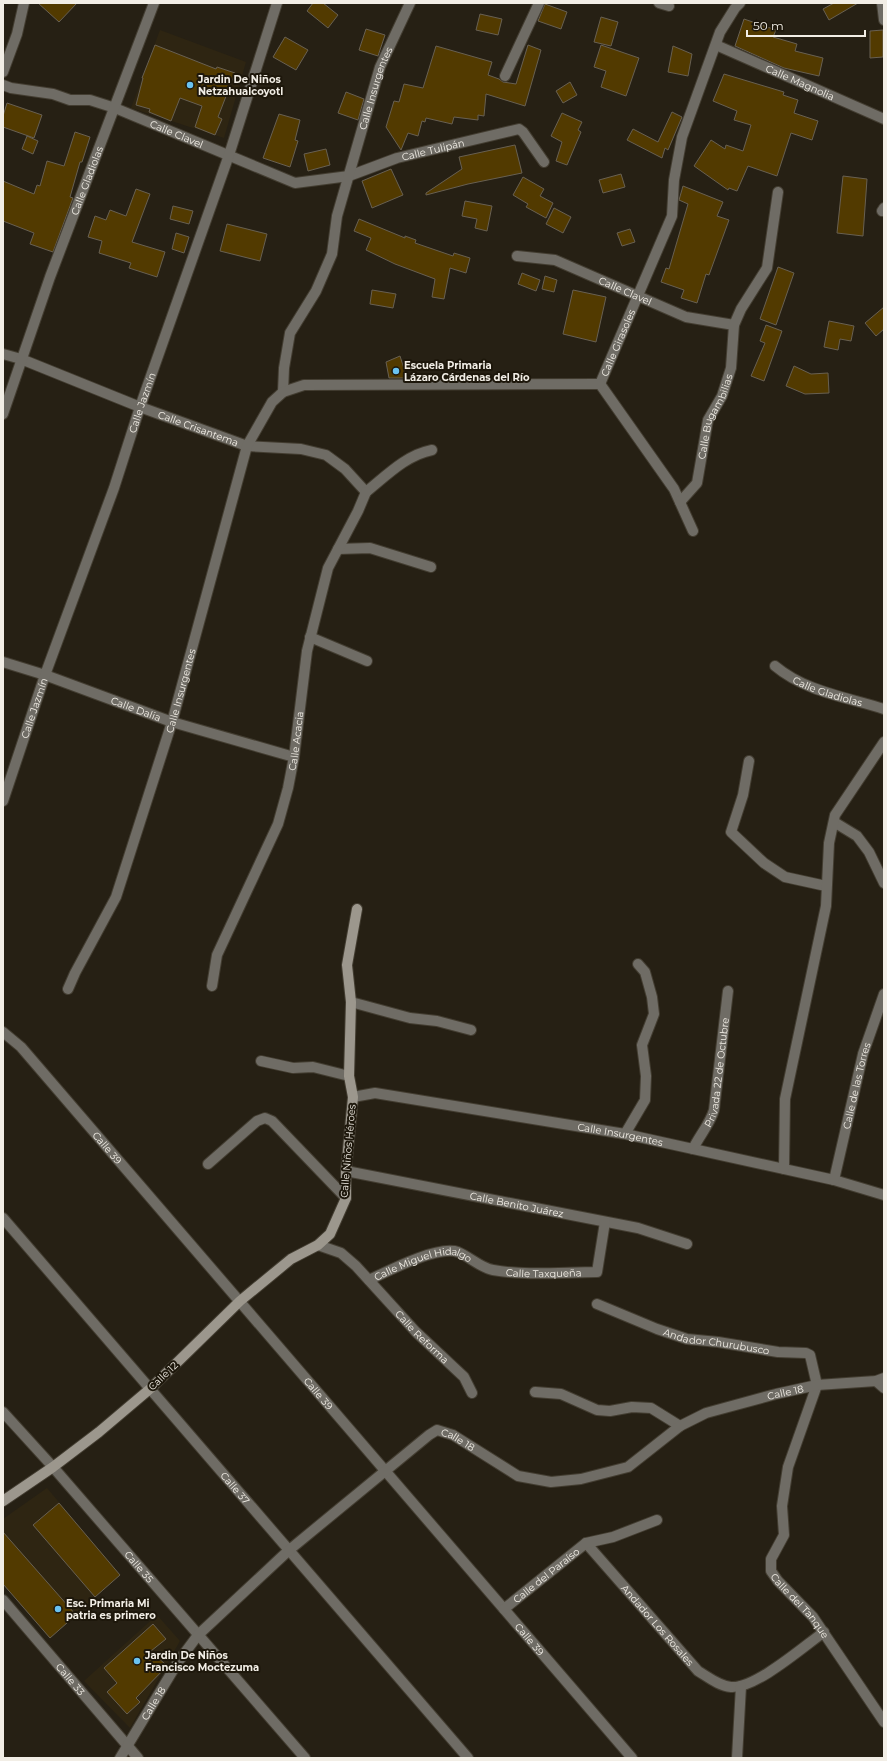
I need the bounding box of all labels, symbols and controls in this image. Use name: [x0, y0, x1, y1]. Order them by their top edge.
scale bar: [747, 12, 865, 38]
text: 50 m: [753, 18, 784, 33]
street label: Calle Insurgentes: [356, 44, 395, 131]
street label: Calle Magnolia: [764, 61, 837, 103]
place label: Jardin De Niños Netzahualcoyotl: [197, 73, 283, 98]
marker: Jardin De Niños Netzahualcoyotl: [185, 80, 195, 90]
street label: Calle Clavel: [148, 117, 205, 151]
street label: Calle Tulipán: [400, 136, 466, 163]
street label: Calle Gladiolas: [68, 144, 106, 217]
street label: Calle Clavel: [597, 273, 654, 308]
street label: Calle Girasoles: [598, 307, 638, 378]
place label: Escuela Primaria Lázaro Cárdenas del Río: [404, 359, 530, 384]
marker: Escuela Primaria Lázaro Cárdenas del Río: [391, 366, 401, 376]
street label: Calle Jazmín: [126, 371, 158, 434]
street label: Calle Bugambilias: [695, 372, 735, 460]
street label: Calle Crisantema: [156, 408, 240, 449]
street label: Calle Insurgentes: [162, 647, 198, 734]
street label: Calle Gladiolas: [791, 673, 864, 709]
street label: Calle Jazmín: [18, 676, 50, 740]
street label: Calle Dalia: [109, 693, 163, 724]
street label: Calle Acacia: [285, 710, 306, 772]
street label: Privada 22 de Octubre: [701, 1017, 731, 1129]
street label: Calle de las Torres: [839, 1040, 873, 1130]
street label: Calle Niños Héroes: [337, 1104, 359, 1198]
street label: Calle Insurgentes: [576, 1120, 664, 1149]
street label: Calle 39: [90, 1129, 125, 1166]
street label: Calle Benito Juárez: [469, 1189, 565, 1220]
street label: Calle Miguel Hidalgo: [372, 1244, 475, 1283]
street label: Calle Taxqueña: [505, 1265, 582, 1280]
street label: Calle Reforma: [393, 1307, 452, 1366]
street label: Andador Churubusco: [662, 1325, 771, 1357]
street label: Calle 12: [145, 1359, 181, 1393]
street label: Calle 39: [301, 1374, 336, 1412]
street label: Calle 18: [766, 1382, 805, 1403]
street label: Calle 18: [439, 1425, 477, 1454]
street label: Calle 37: [218, 1469, 253, 1507]
street label: Calle del Paraíso: [510, 1545, 582, 1606]
street label: Calle 35: [122, 1548, 157, 1585]
street label: Calle del Tanque: [768, 1570, 832, 1641]
street label: Andador Los Rosales: [619, 1582, 697, 1668]
place label: Esc. Primaria Mi patria es primero: [66, 1597, 156, 1622]
marker: Esc. Primaria Mi patria es primero: [53, 1604, 63, 1614]
street label: Calle 39: [512, 1620, 547, 1658]
place label: Jardin De Niños Francisco Moctezuma: [144, 1649, 259, 1674]
marker: Jardin De Niños Francisco Moctezuma: [132, 1656, 142, 1666]
street label: Calle 33: [53, 1660, 88, 1698]
street label: Calle 18: [138, 1684, 168, 1722]

